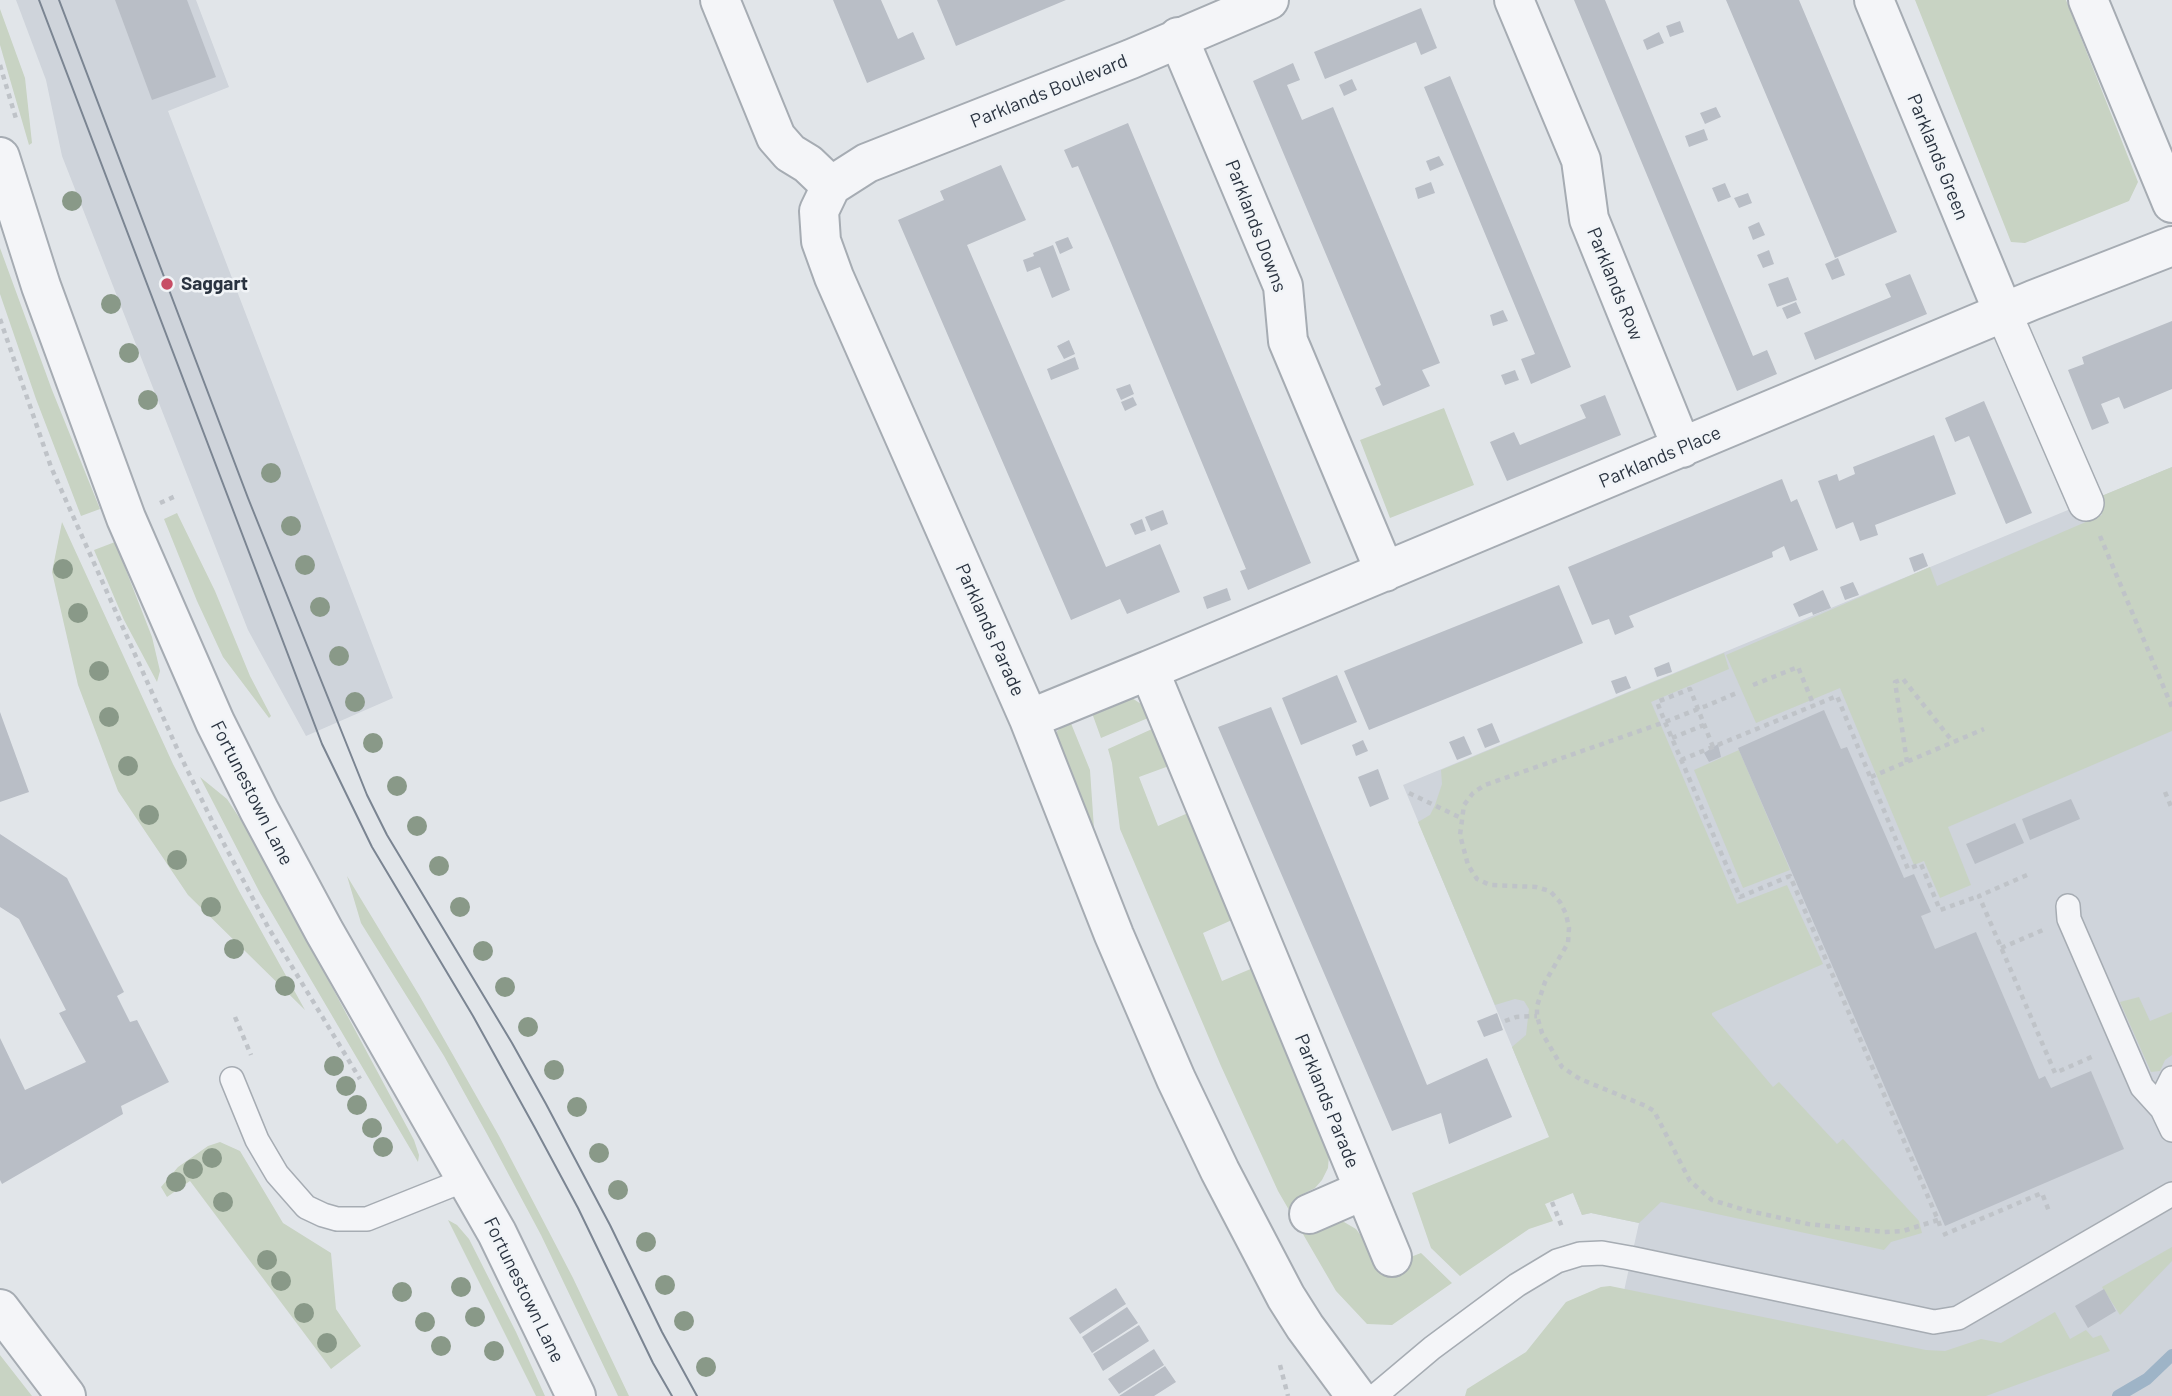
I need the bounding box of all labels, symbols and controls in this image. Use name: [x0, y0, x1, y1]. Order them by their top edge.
street label: Parklands Boulevard: [967, 49, 1131, 133]
street label: Parklands Green: [1902, 91, 1974, 223]
street label: Parklands Downs: [1220, 157, 1292, 295]
street label: Parklands Row: [1582, 224, 1648, 344]
place label: Saggart: [181, 273, 248, 295]
marker: Saggart: [159, 276, 175, 292]
street label: Parklands Place: [1596, 421, 1724, 493]
street label: Parklands Parade: [951, 560, 1029, 700]
street label: Fortunestown Lane: [206, 717, 298, 869]
street label: Parklands Parade: [1290, 1031, 1364, 1171]
street label: Fortunestown Lane: [479, 1214, 569, 1366]

